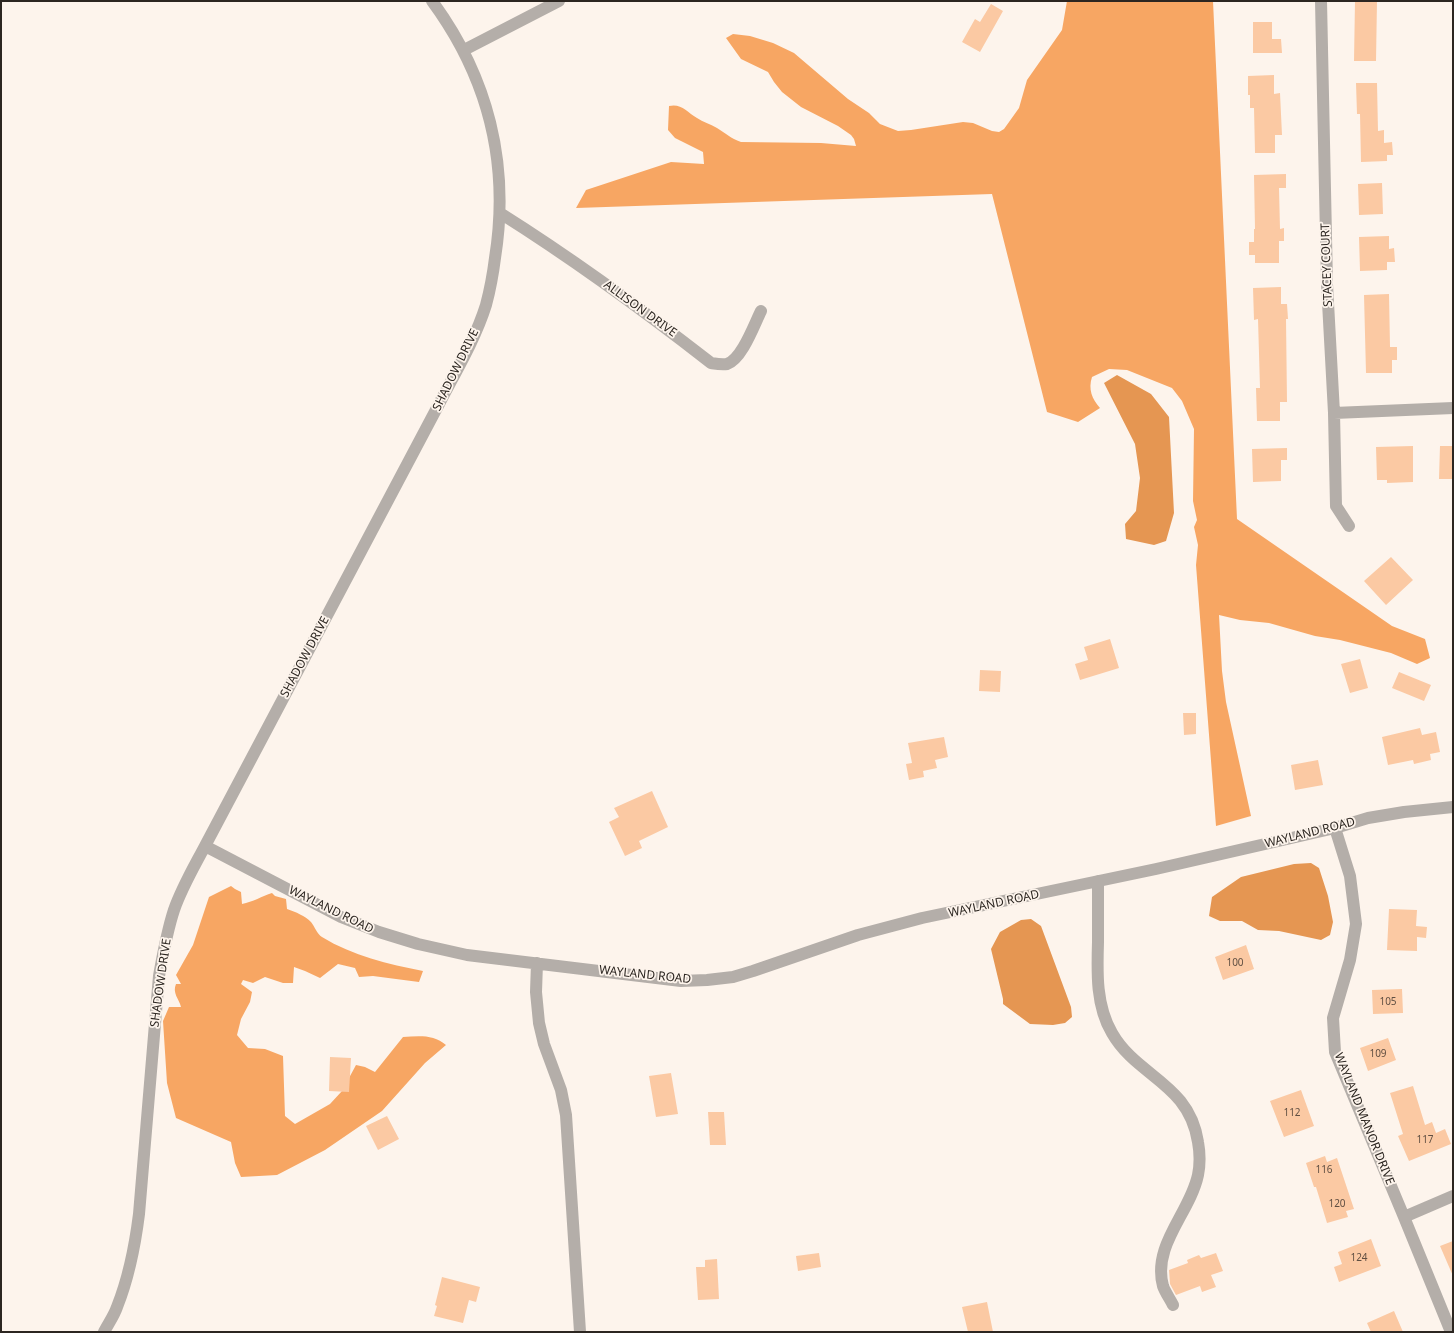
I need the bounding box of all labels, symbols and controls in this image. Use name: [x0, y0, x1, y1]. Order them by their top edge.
street label: STACEY COURT: [1318, 223, 1336, 307]
street label: ALLISON DRIVE: [601, 278, 679, 340]
street label: SHADOW DRIVE: [430, 327, 482, 413]
street label: SHADOW DRIVE: [278, 614, 332, 700]
street label: WAYLAND ROAD: [1263, 815, 1357, 851]
street label: WAYLAND ROAD: [286, 883, 376, 937]
street label: WAYLAND ROAD: [947, 887, 1041, 921]
street label: SHADOW DRIVE: [148, 938, 174, 1028]
house number: 100: [1226, 957, 1244, 969]
street label: WAYLAND ROAD: [598, 963, 692, 987]
house number: 105: [1379, 996, 1397, 1008]
house number: 109: [1369, 1048, 1387, 1060]
street label: WAYLAND MANOR DRIVE: [1331, 1051, 1397, 1187]
house number: 112: [1283, 1107, 1301, 1119]
house number: 117: [1416, 1134, 1434, 1146]
house number: 116: [1315, 1164, 1333, 1176]
house number: 120: [1328, 1198, 1346, 1210]
house number: 124: [1350, 1252, 1368, 1264]

